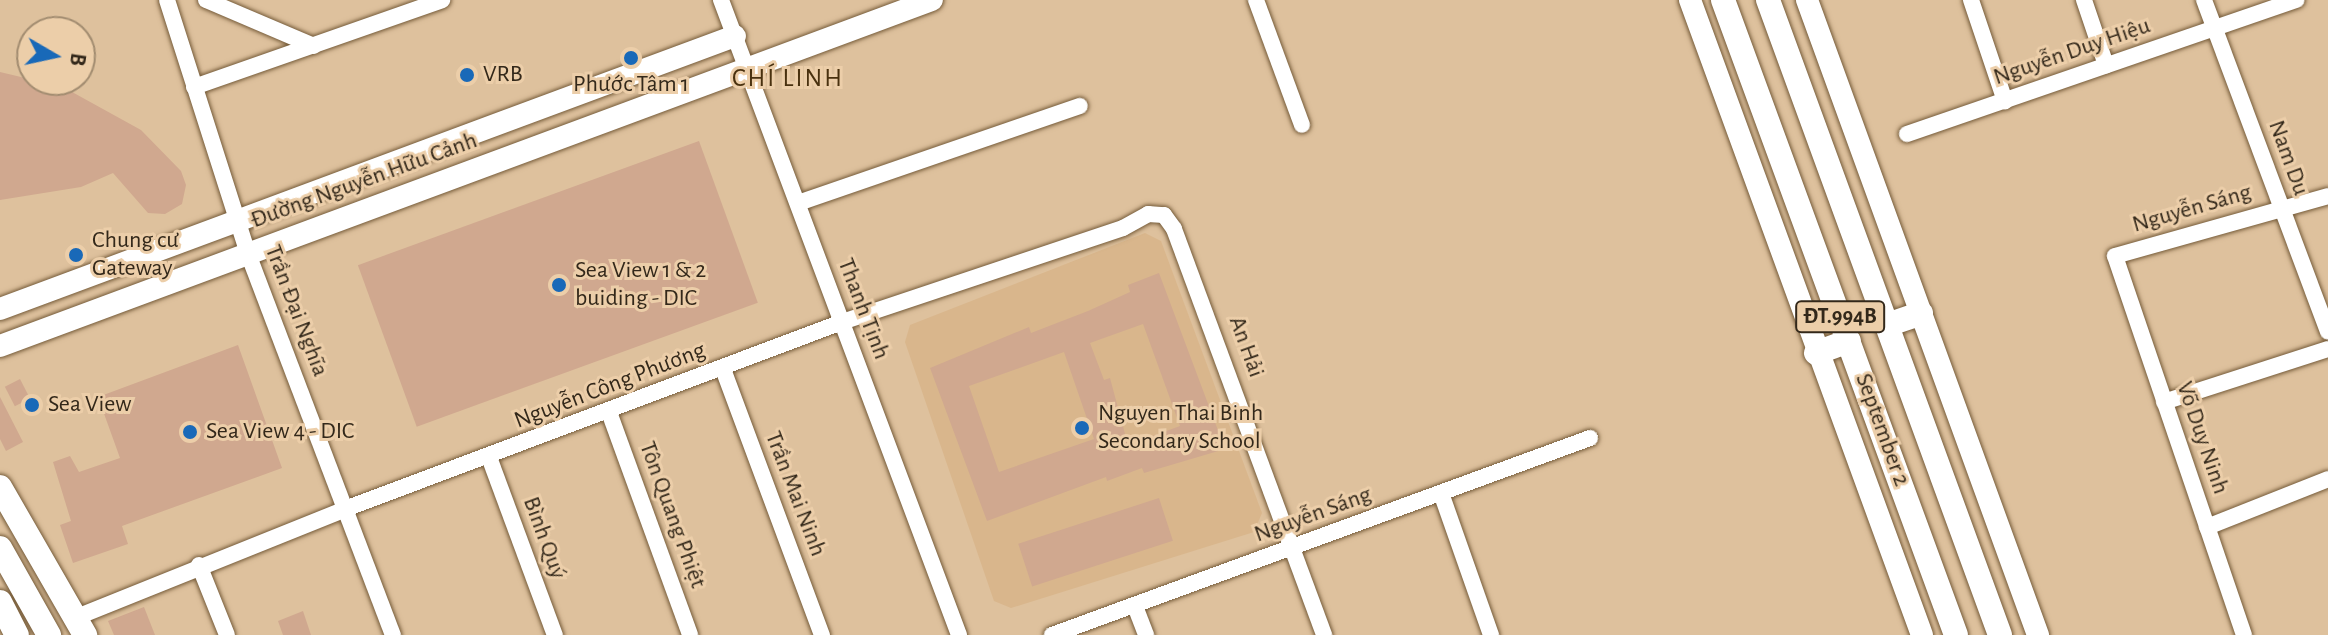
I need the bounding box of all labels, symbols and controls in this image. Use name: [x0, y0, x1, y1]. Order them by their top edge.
street label: Nguyễn Duy Hiệu: [1990, 12, 2154, 92]
north arrow: [16, 16, 96, 96]
marker: Phước Tâm 1: [622, 49, 640, 67]
text: B: [66, 51, 90, 67]
place label: VRB: [483, 61, 523, 89]
district label: CHÍ LINH: [732, 63, 844, 95]
marker: VRB: [458, 66, 476, 84]
place label: Phước Tâm 1: [573, 71, 689, 99]
street label: Nam Du: [2261, 117, 2315, 199]
street label: Đường Nguyễn Hữu Cảnh: [247, 127, 481, 235]
street label: Nguyễn Sáng: [2129, 178, 2255, 240]
place label: Chung cư Gateway: [92, 227, 179, 283]
street label: Trần Đại Nghĩa: [258, 241, 334, 381]
marker: Chung cư Gateway: [67, 246, 85, 264]
street label: Thanh Tịnh: [831, 254, 895, 364]
place label: Sea View 1 & 2 buiding - DIC: [575, 257, 706, 313]
marker: Sea View 1 & 2 buiding - DIC: [550, 276, 568, 294]
road number: ĐT.994B: [1794, 299, 1886, 335]
street label: An Hải: [1222, 313, 1270, 381]
street label: Nguyễn Công Phương: [510, 336, 710, 436]
street label: September 2: [1848, 370, 1916, 490]
street label: Võ Duy Ninh: [2169, 378, 2235, 498]
place label: Sea View: [48, 391, 132, 419]
marker: Sea View: [23, 396, 41, 414]
place label: Nguyen Thai Binh Secondary School: [1098, 400, 1263, 456]
place label: Sea View 4 - DIC: [206, 418, 354, 446]
marker: Nguyen Thai Binh Secondary School: [1073, 419, 1091, 437]
marker: Sea View 4 - DIC: [181, 423, 199, 441]
street label: Trần Mai Ninh: [758, 427, 832, 561]
street label: Tôn Quang Phiệt: [632, 438, 712, 592]
street label: Nguyễn Sáng: [1251, 481, 1375, 549]
street label: Bình Quý: [516, 493, 572, 583]

